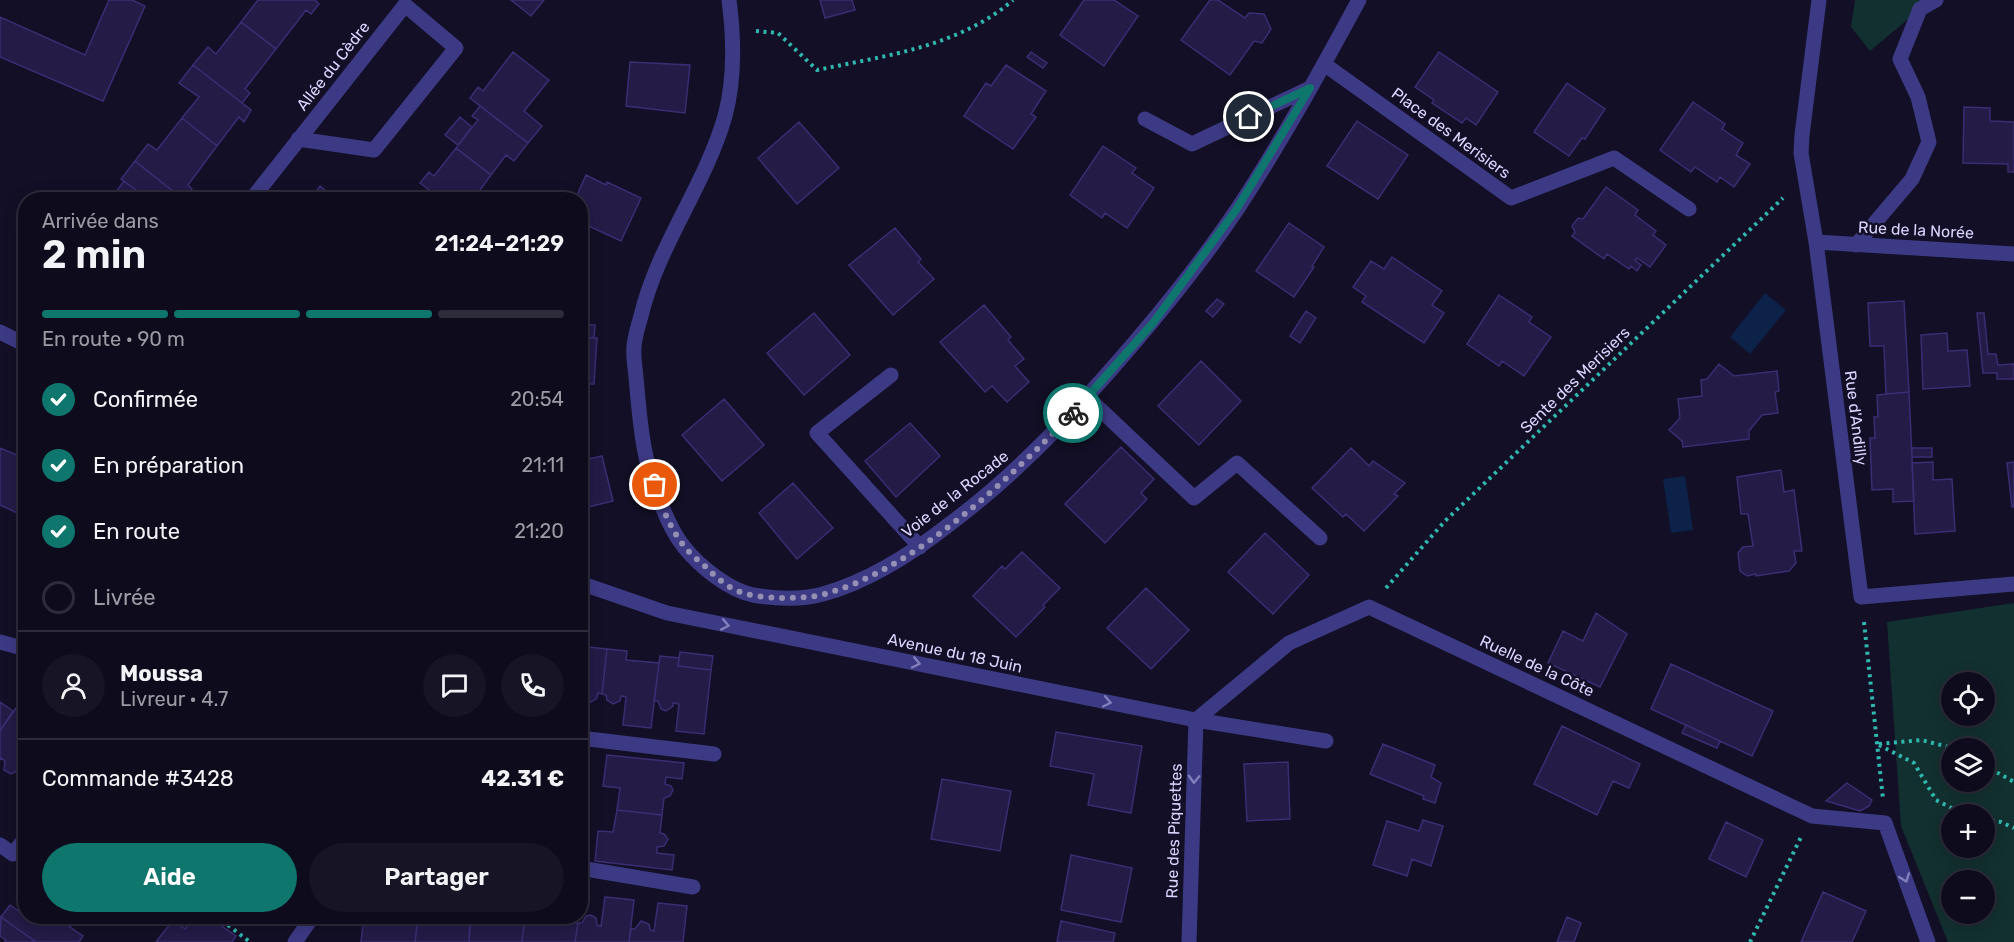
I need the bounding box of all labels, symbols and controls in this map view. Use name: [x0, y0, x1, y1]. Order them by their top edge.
street label: Allée du Cèdre: [292, 18, 374, 114]
street label: Place des Merisiers: [1388, 84, 1514, 182]
pin: [1223, 91, 1274, 142]
icon: home: [1232, 100, 1265, 133]
text: Arrivée dans: [42, 209, 159, 233]
street label: Rue de la Norée: [1857, 217, 1975, 243]
text: 21:24–21:29: [434, 230, 564, 257]
text: 2 min: [42, 232, 146, 278]
street label: Sente des Merisiers: [1516, 323, 1634, 437]
text: En route · 90 m: [42, 327, 185, 351]
street label: Rue d'Andilly: [1841, 370, 1871, 467]
icon: check: [42, 383, 75, 416]
courier: [1043, 383, 1103, 443]
text: Confirmée: [93, 386, 198, 413]
text: 20:54: [510, 387, 564, 411]
icon: bike: [1057, 397, 1090, 430]
street label: Voie de la Rocade: [898, 446, 1012, 542]
icon: check: [42, 449, 75, 482]
text: En préparation: [93, 452, 244, 479]
text: 21:11: [521, 453, 564, 477]
pin: [629, 459, 680, 510]
icon: bag: [638, 468, 671, 501]
icon: check: [42, 515, 75, 548]
text: En route: [93, 518, 180, 545]
text: 21:20: [514, 519, 564, 543]
text: Livrée: [93, 584, 156, 611]
one-way arrow: [719, 617, 729, 630]
street label: Avenue du 18 Juin: [886, 629, 1024, 677]
street label: Ruelle de la Côte: [1477, 631, 1597, 701]
button: person: [42, 654, 105, 717]
button: chat: [423, 654, 486, 717]
button: phone: [501, 654, 564, 717]
one-way arrow: [911, 656, 921, 669]
text: Moussa: [120, 660, 203, 687]
map controls: [1941, 672, 1995, 924]
button: locate: [1941, 672, 1995, 726]
text: Livreur · 4.7: [120, 687, 228, 711]
one-way arrow: [1102, 695, 1112, 708]
button: layers: [1941, 738, 1995, 792]
street label: Rue des Piquettes: [1162, 763, 1186, 899]
text: Commande #3428: [42, 765, 234, 792]
text: 42.31 €: [481, 765, 564, 792]
one-way arrow: [1187, 774, 1200, 783]
button: +: [1941, 804, 1995, 858]
button: Aide: [42, 843, 297, 912]
button: Partager: [309, 843, 564, 912]
button: −: [1941, 870, 1995, 924]
one-way arrow: [1898, 872, 1911, 883]

